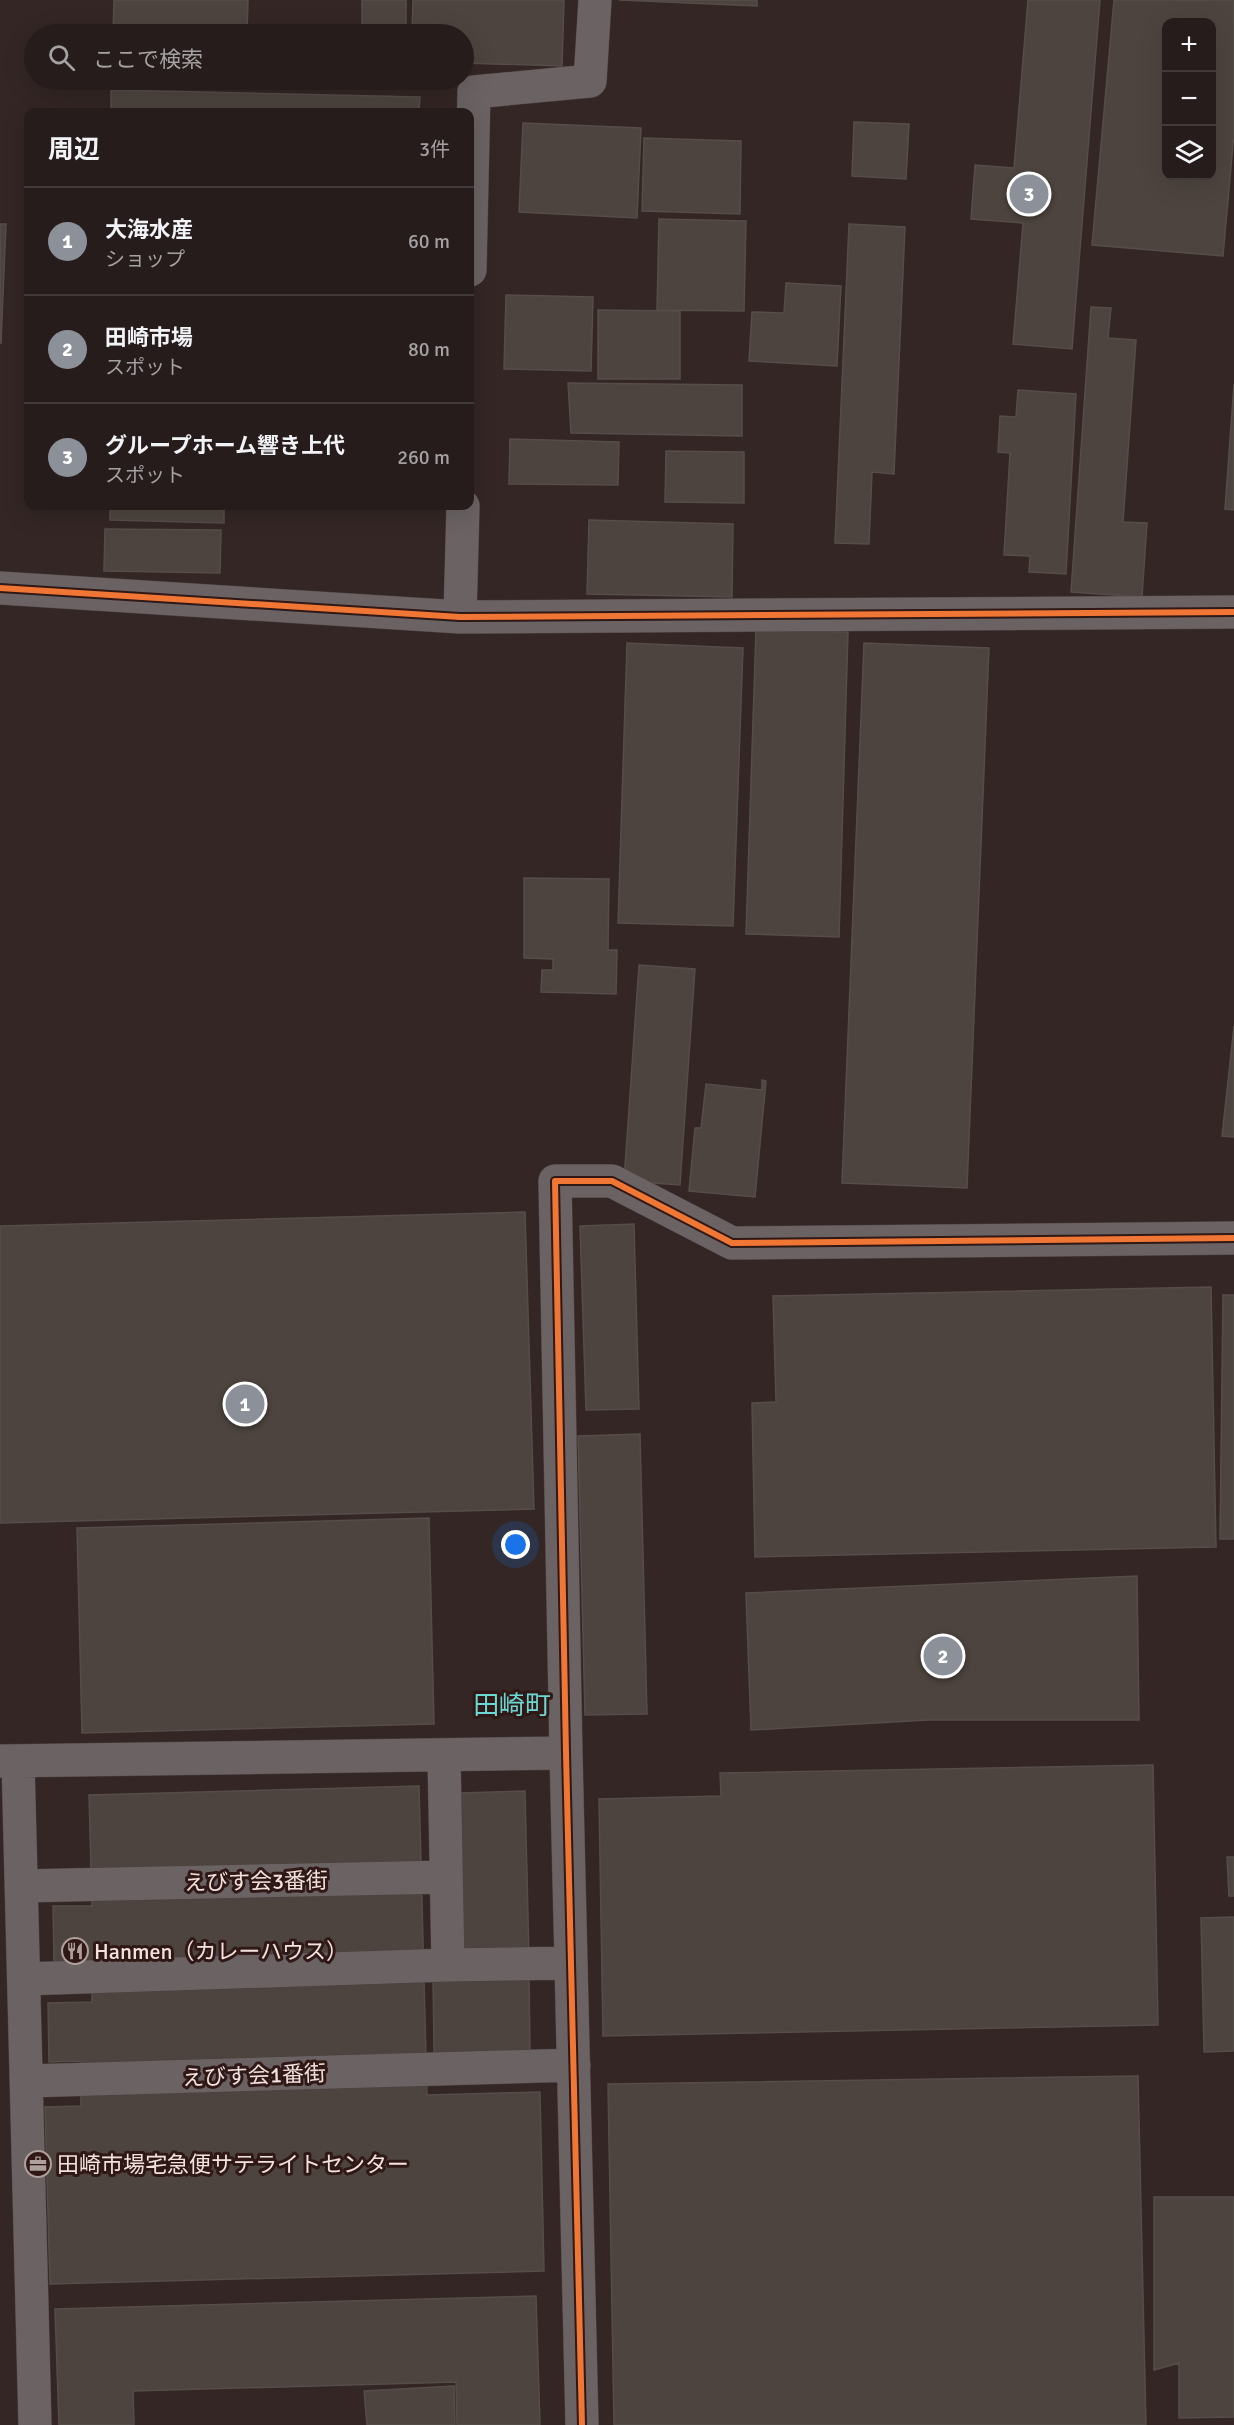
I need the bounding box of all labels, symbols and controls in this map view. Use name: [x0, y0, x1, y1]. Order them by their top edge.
map controls: [1162, 18, 1216, 180]
button: +: [1162, 18, 1216, 72]
search box: [24, 24, 474, 90]
icon: search: [45, 41, 78, 74]
text: ここで検索: [93, 46, 203, 73]
button: −: [1162, 72, 1216, 126]
button: layers: [1162, 126, 1216, 180]
text: 周辺: [48, 134, 100, 166]
text: 3件: [419, 137, 450, 162]
pin: 3: [1010, 172, 1048, 216]
text: 大海水産: [105, 216, 193, 243]
text: 1: [62, 229, 73, 254]
text: 60 m: [408, 229, 450, 254]
text: ショップ: [105, 247, 185, 272]
text: 田崎市場: [105, 324, 193, 351]
text: 2: [62, 337, 73, 362]
text: 80 m: [408, 337, 450, 362]
text: スポット: [105, 355, 185, 380]
text: グループホーム響き上代: [105, 432, 345, 459]
text: 3: [62, 445, 73, 470]
text: 260 m: [397, 445, 450, 470]
text: スポット: [105, 463, 185, 488]
pin: 1: [226, 1382, 264, 1426]
your location: [501, 1530, 530, 1559]
pin: 2: [924, 1634, 962, 1678]
district label: 田崎町: [473, 1690, 551, 1722]
street label: えびす会3番街: [184, 1867, 328, 1896]
restaurant icon: Hanmen（カレーハウス）: [60, 1936, 90, 1966]
place label: Hanmen（カレーハウス）: [94, 1938, 348, 1965]
street label: えびす会1番街: [182, 2059, 326, 2092]
office icon: 田崎市場宅急便サテライトセンター: [23, 2149, 53, 2179]
place label: 田崎市場宅急便サテライトセンター: [57, 2151, 409, 2178]

